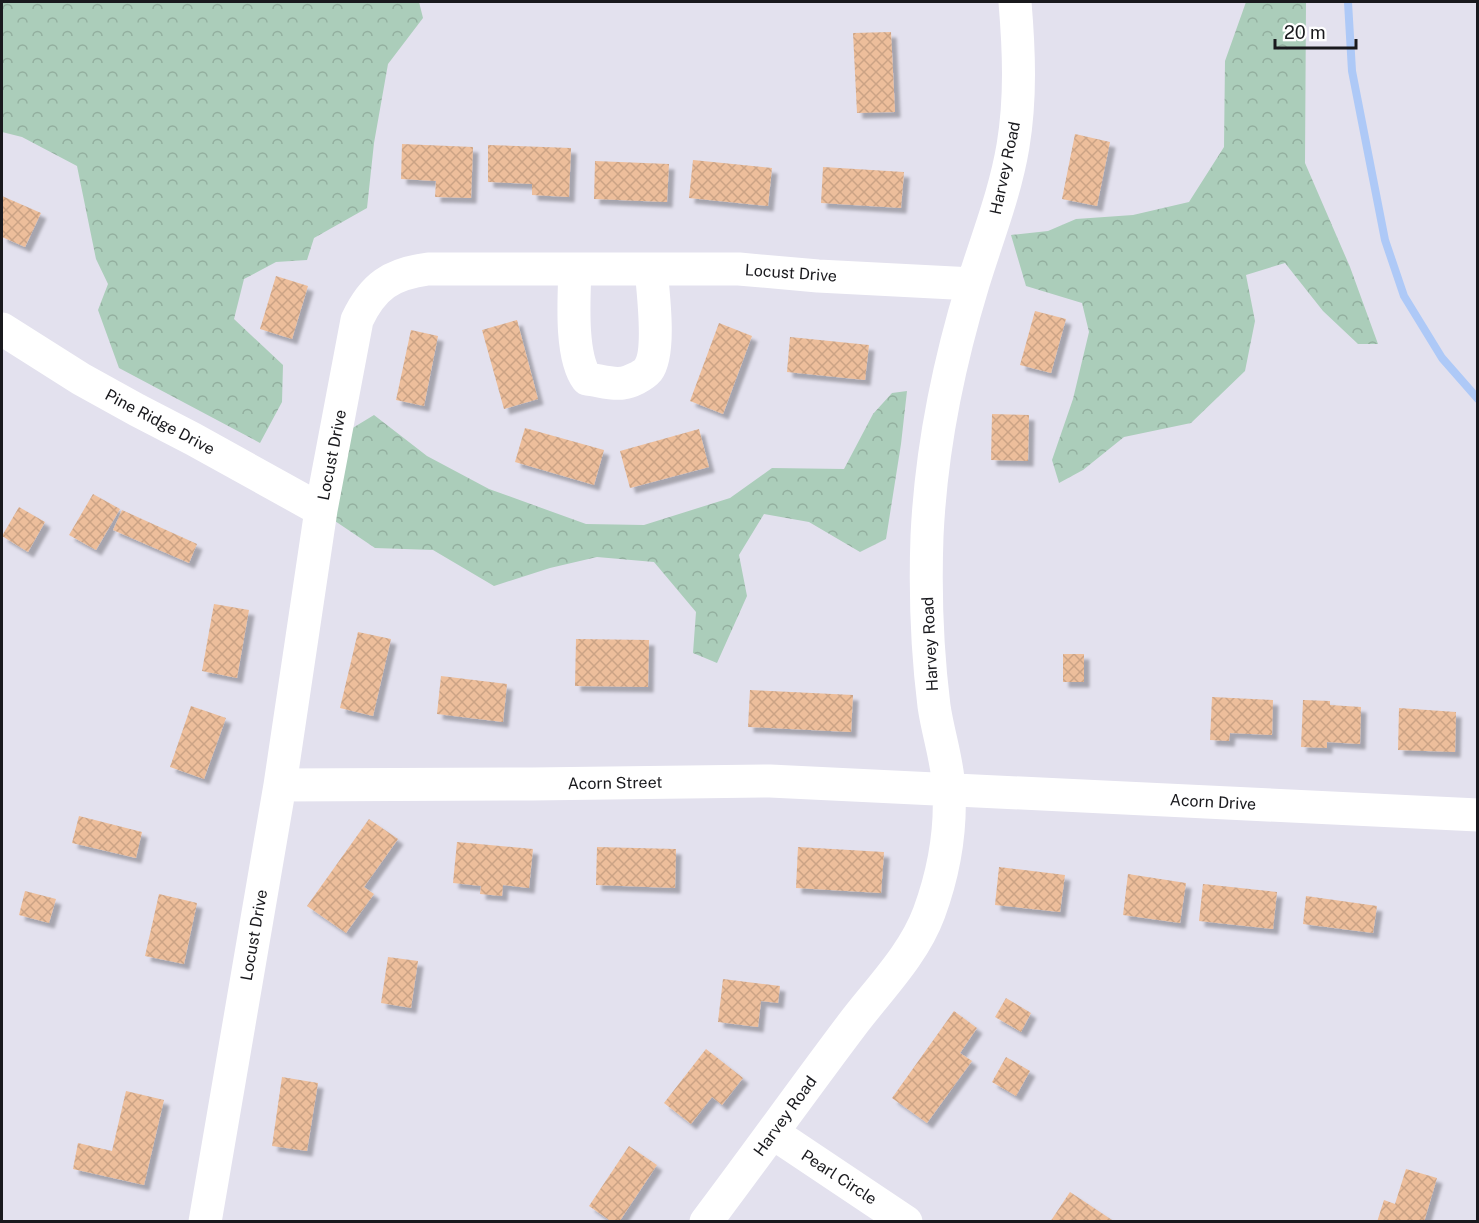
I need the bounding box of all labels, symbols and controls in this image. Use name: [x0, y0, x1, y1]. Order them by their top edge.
scale bar: [1275, 12, 1356, 50]
text: 20 m: [1284, 22, 1326, 43]
street label: Harvey Road: [986, 120, 1024, 216]
street label: Locust Drive: [744, 260, 838, 286]
street label: Pine Ridge Drive: [102, 385, 218, 459]
street label: Locust Drive: [314, 408, 350, 502]
street label: Harvey Road: [918, 596, 942, 692]
street label: Acorn Street: [567, 773, 663, 793]
street label: Acorn Drive: [1169, 790, 1257, 814]
street label: Locust Drive: [237, 888, 271, 982]
street label: Harvey Road: [749, 1072, 821, 1160]
street label: Pearl Circle: [798, 1146, 880, 1208]

